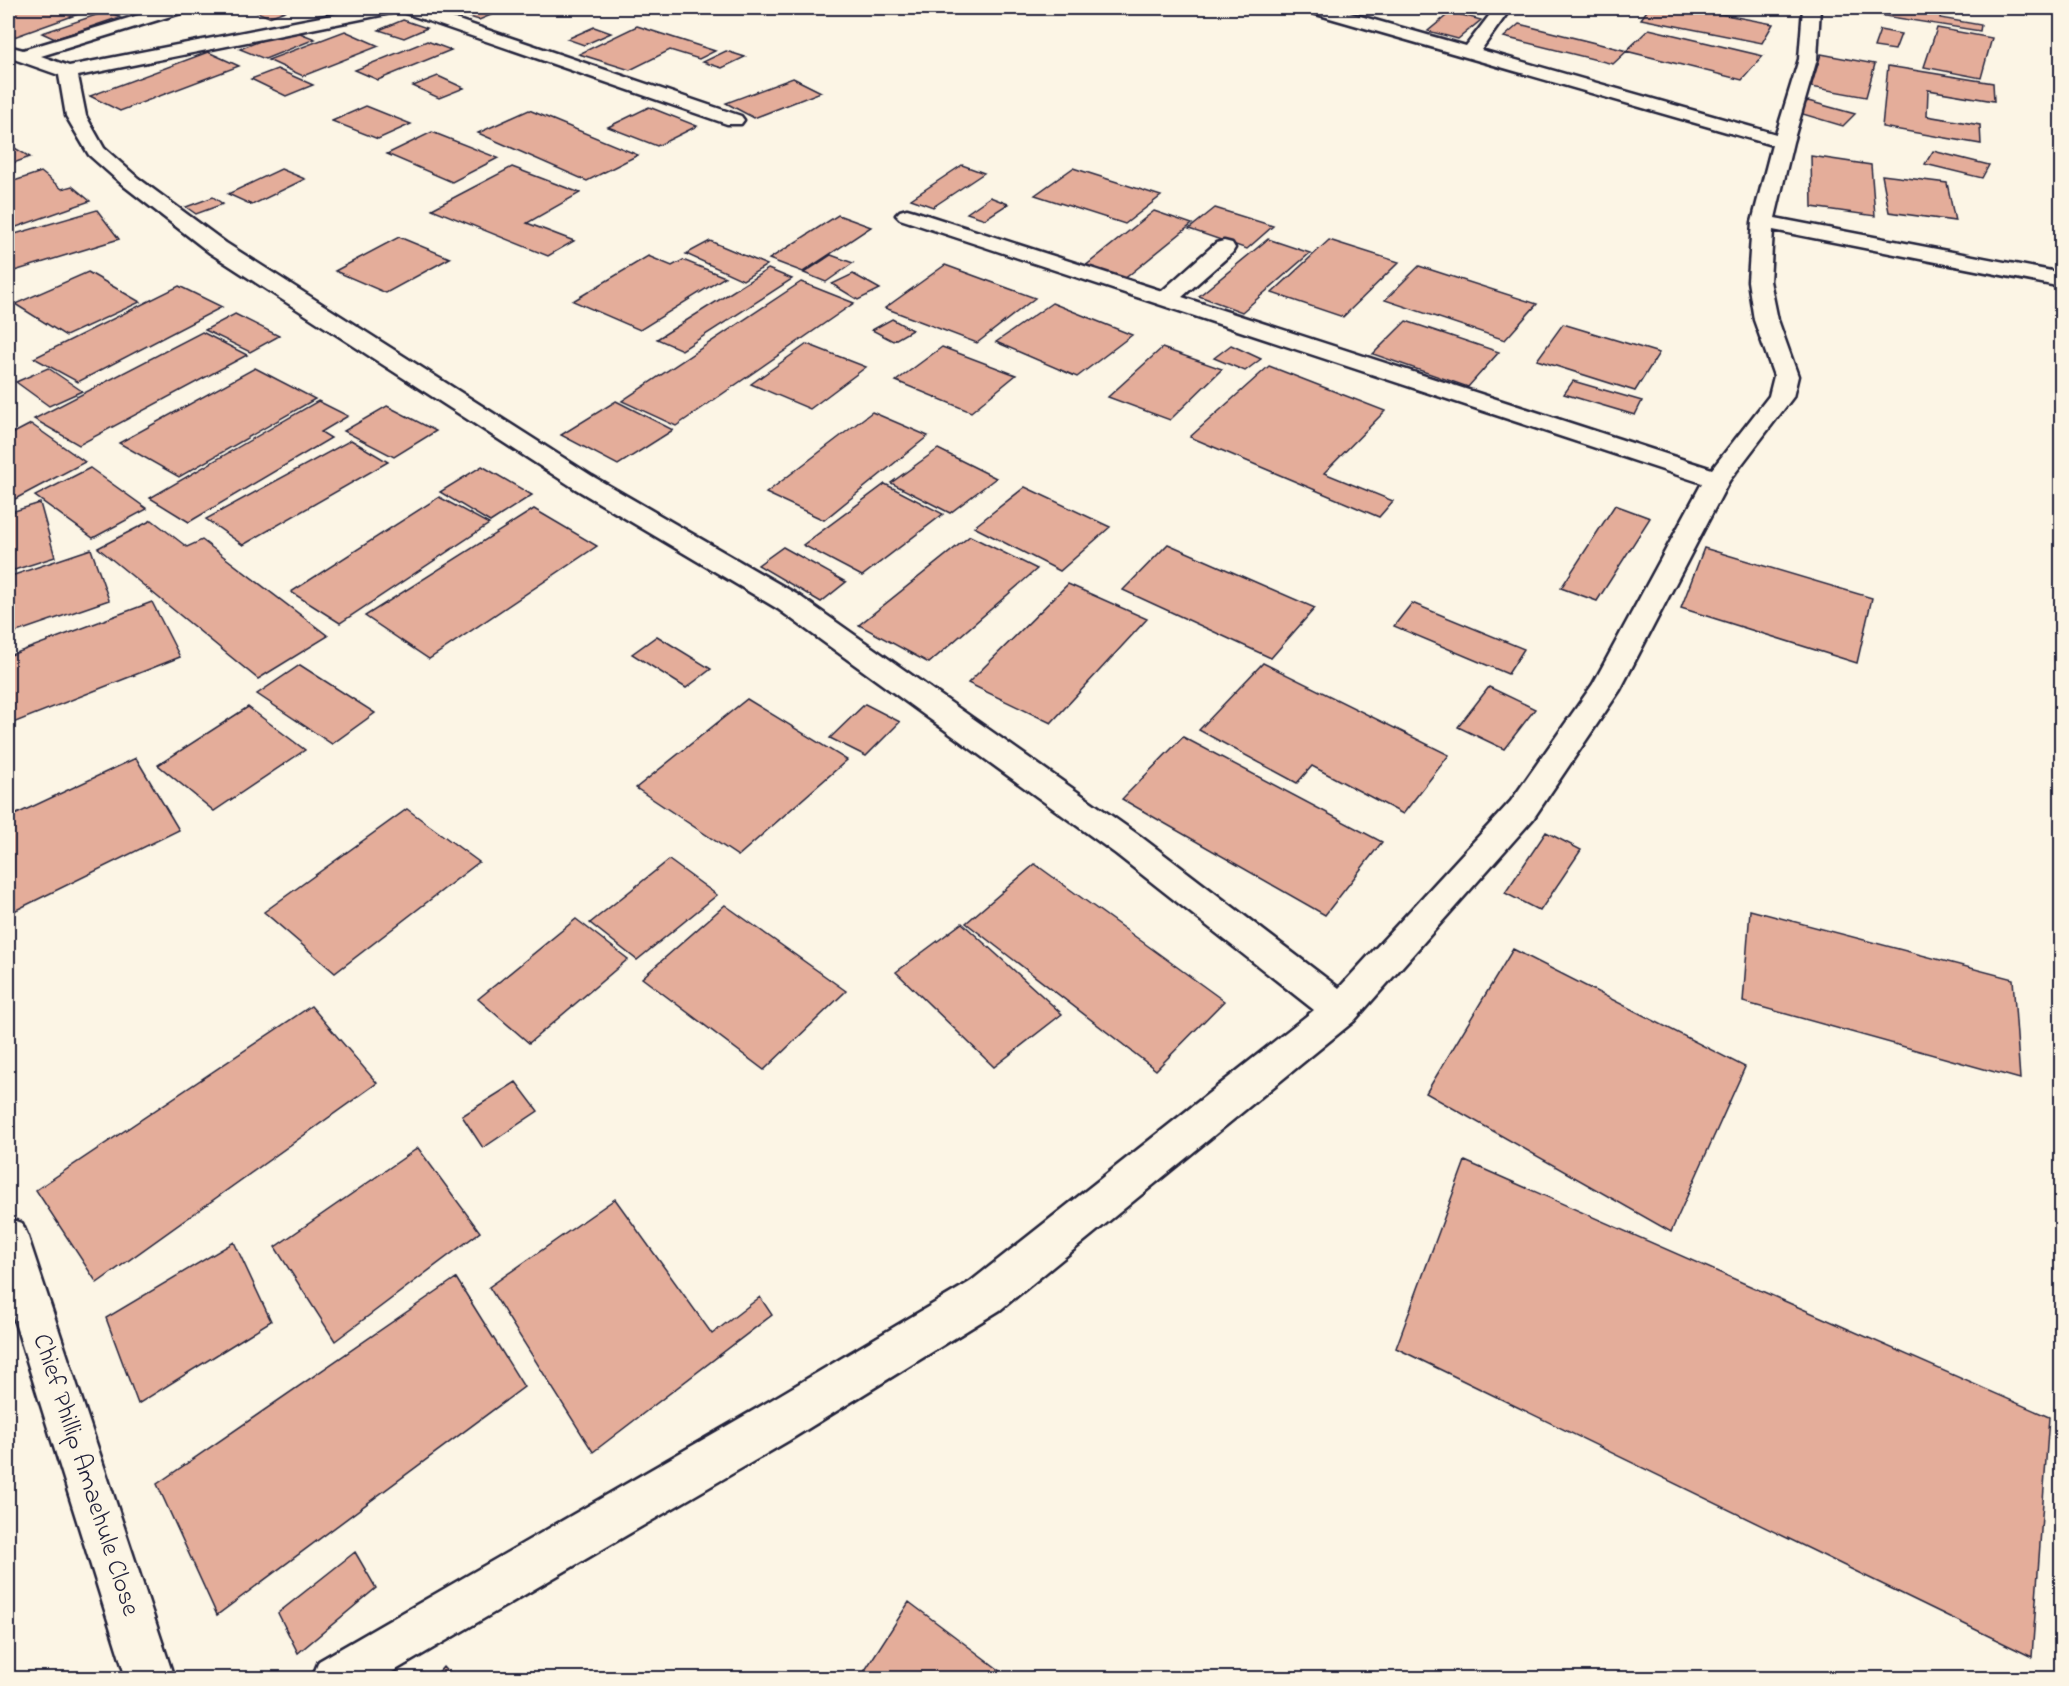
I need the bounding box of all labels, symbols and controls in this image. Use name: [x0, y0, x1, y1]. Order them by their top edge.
street label: Chief Phillip Amaehule Close: [21, 1329, 149, 1621]

